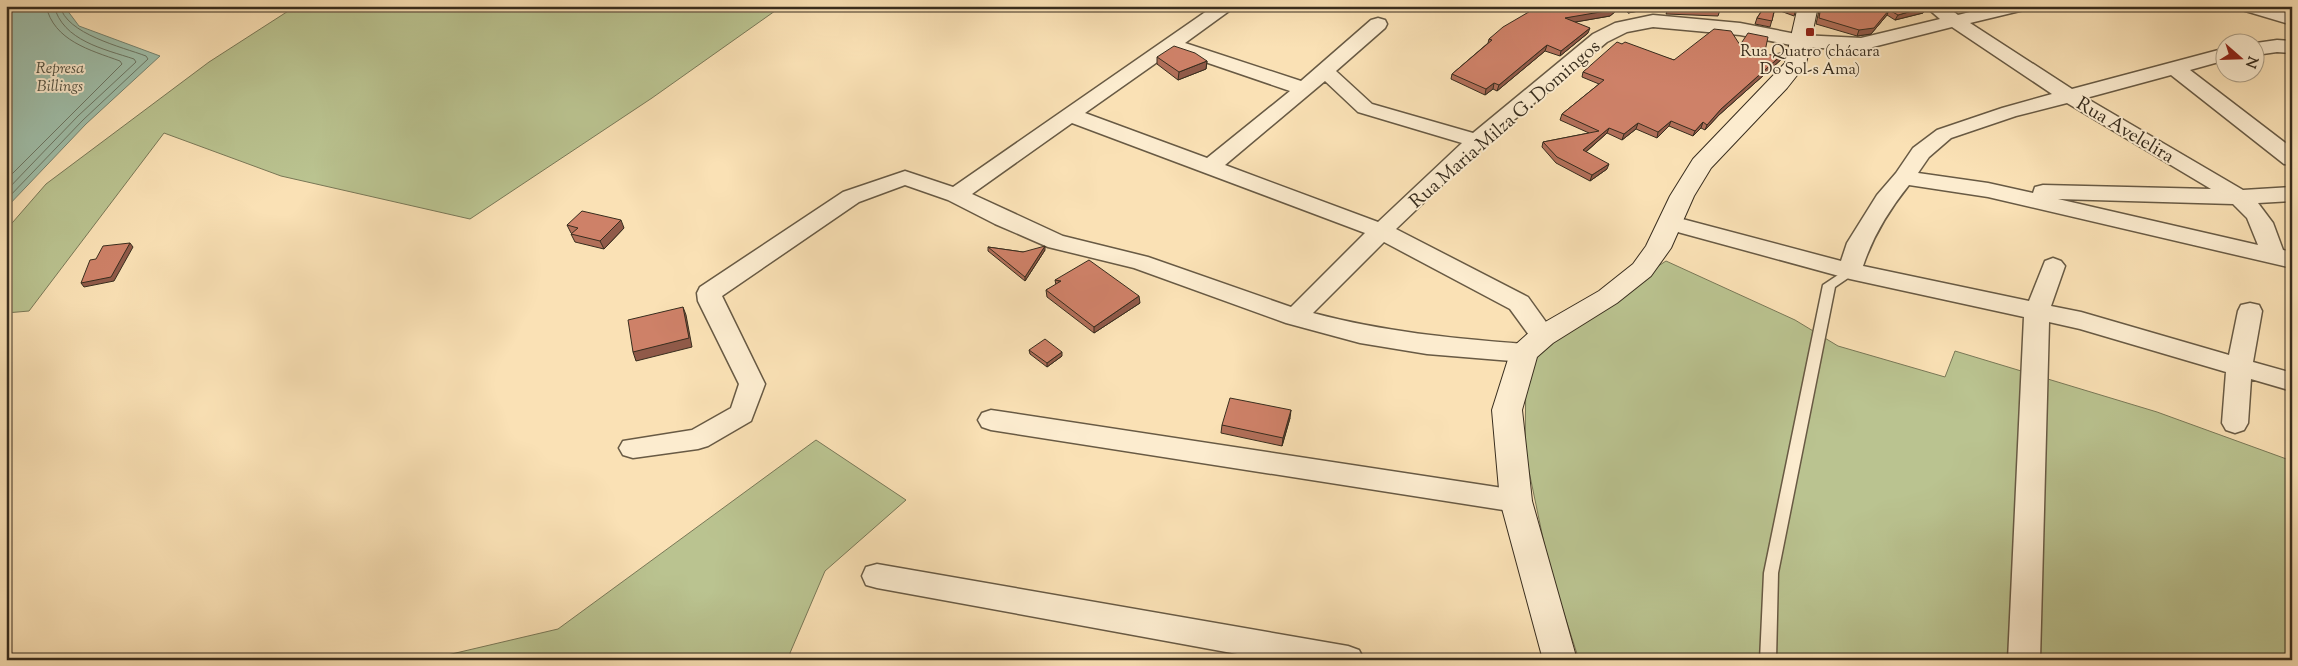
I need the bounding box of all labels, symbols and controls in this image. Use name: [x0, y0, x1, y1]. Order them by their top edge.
marker: Rua Quatro (chácara Do Sol-s Ama): [1804, 26, 1816, 38]
north arrow: [2216, 32, 2266, 82]
street label: Rua Maria Milza G. Domingos: [1404, 34, 1607, 216]
place label: Rua Quatro (chácara Do Sol-s Ama): [1740, 41, 1880, 82]
text: N: [2239, 53, 2262, 70]
water label: Represa Billings: [36, 58, 84, 99]
street label: Rua Avelelira: [2071, 91, 2179, 171]

